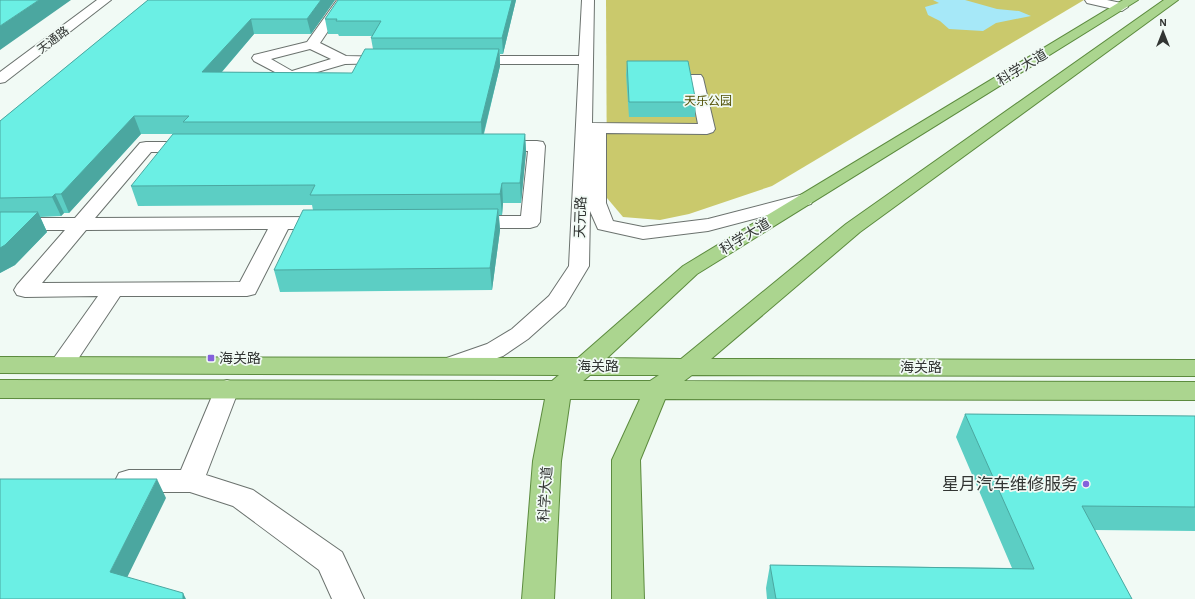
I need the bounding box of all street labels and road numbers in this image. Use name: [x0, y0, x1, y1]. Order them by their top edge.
street label: 天通路: [34, 24, 71, 56]
street label: 科学大道: [994, 47, 1050, 88]
street label: 天元路: [572, 196, 589, 238]
street label: 科学大道: [717, 216, 773, 257]
street label: 海关路: [577, 359, 619, 374]
street label: 海关路: [900, 360, 942, 375]
street label: 科学大道: [536, 466, 555, 522]

